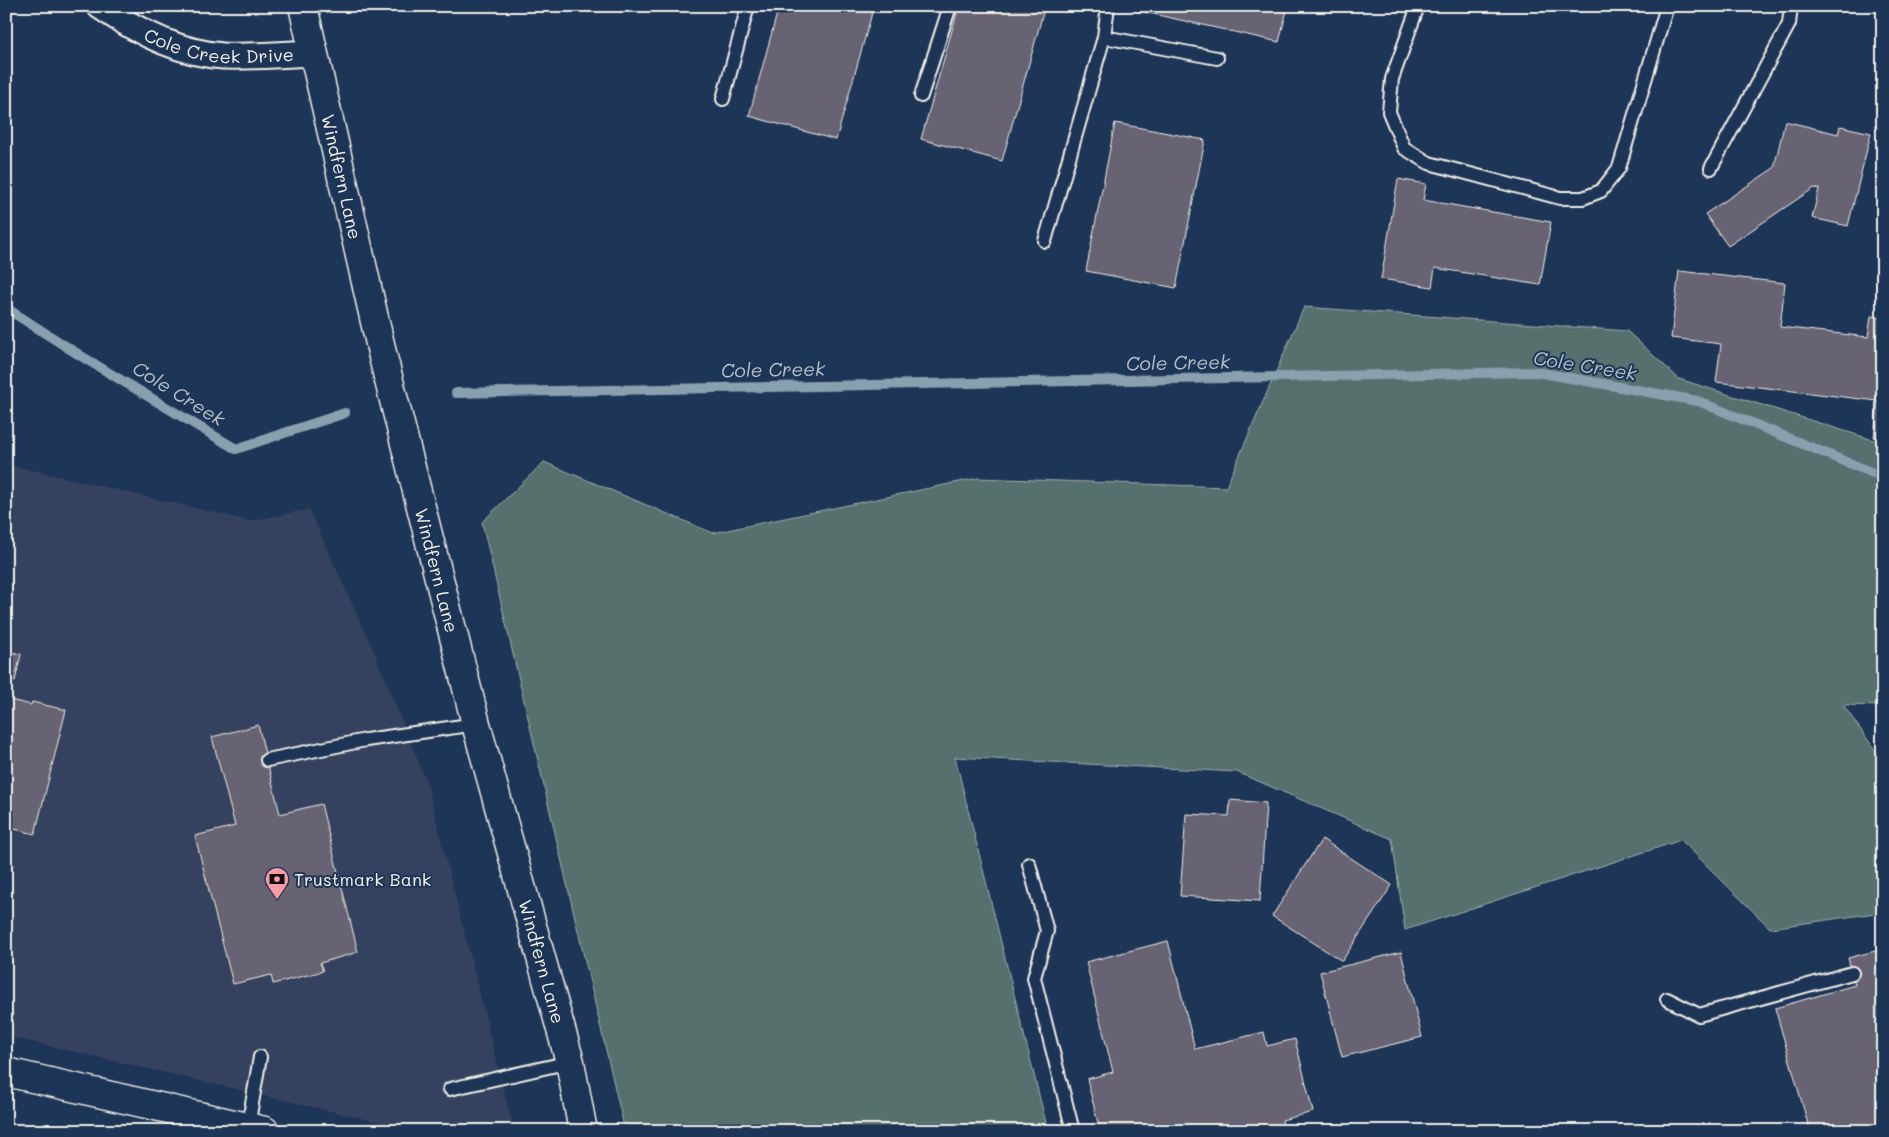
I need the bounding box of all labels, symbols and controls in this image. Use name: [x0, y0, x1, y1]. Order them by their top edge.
street label: Cole Creek Drive: [140, 22, 294, 68]
street label: Windfern Lane: [316, 112, 368, 241]
water label: Cole Creek: [1532, 345, 1639, 386]
water label: Cole Creek: [1126, 349, 1231, 375]
water label: Cole Creek: [128, 355, 231, 432]
water label: Cole Creek: [721, 356, 826, 382]
street label: Windfern Lane: [410, 505, 464, 635]
bank icon: Trustmark Bank: [264, 866, 290, 900]
place label: Trustmark Bank: [294, 867, 431, 891]
street label: Windfern Lane: [513, 897, 571, 1026]

